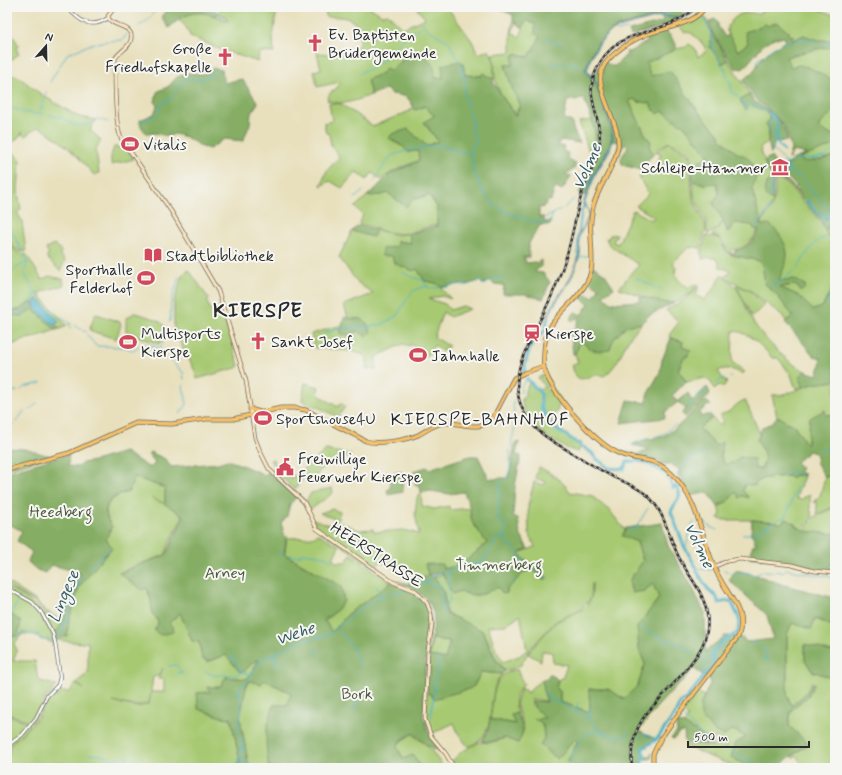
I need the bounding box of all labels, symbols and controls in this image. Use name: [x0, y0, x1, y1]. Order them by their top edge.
place label: Ev. Baptisten Brüdergemeinde: [328, 25, 437, 65]
north arrow: [26, 26, 66, 66]
text: N: [43, 30, 55, 45]
church icon: Ev. Baptisten Brüdergemeinde: [305, 33, 325, 53]
place label: Große Friedhofskapelle: [105, 39, 212, 78]
church icon: Große Friedhofskapelle: [215, 47, 235, 67]
sports icon: Vitalis: [120, 134, 140, 154]
place label: Vitalis: [143, 135, 187, 156]
water label: Volme: [567, 139, 607, 193]
museum icon: Schleipe-Hammer: [770, 157, 790, 177]
place label: Schleipe-Hammer: [641, 158, 767, 179]
library icon: Stadtbibliothek: [143, 245, 163, 265]
place label: Stadtbibliothek: [166, 246, 274, 267]
place label: Sporthalle Felderhof: [66, 260, 133, 299]
sports icon: Sporthalle Felderhof: [136, 268, 156, 288]
district label: KIERSPE: [213, 298, 303, 325]
station icon: Kierspe: [522, 323, 542, 343]
place label: Multisports Kierspe: [141, 324, 221, 363]
place label: Kierspe: [545, 324, 594, 345]
church icon: Sankt Josef: [248, 331, 268, 351]
sports icon: Multisports Kierspe: [118, 332, 138, 352]
place label: Sankt Josef: [271, 332, 353, 353]
sports icon: Jahnhalle: [408, 345, 428, 365]
place label: Jahnhalle: [431, 346, 500, 367]
sports icon: Sportshouse4U: [253, 408, 273, 428]
district label: KIERSPE-BAHNHOF: [391, 408, 569, 432]
place label: Sportshouse4U: [276, 409, 376, 430]
place label: Freiwillige Feuerwehr Kierspe: [298, 449, 422, 488]
public building icon: Freiwillige Feuerwehr Kierspe: [275, 457, 295, 477]
park label: Heedberg: [30, 502, 92, 524]
street label: HEERSTRASSE: [326, 518, 426, 593]
water label: Volme: [679, 519, 720, 573]
park label: Timmerberg: [456, 555, 542, 577]
park label: Arney: [205, 563, 245, 584]
water label: Lingese: [43, 566, 87, 627]
water label: Wehe: [273, 617, 319, 651]
park label: Bork: [341, 684, 373, 705]
scale bar: [688, 723, 809, 749]
text: 500 m: [694, 730, 728, 746]

